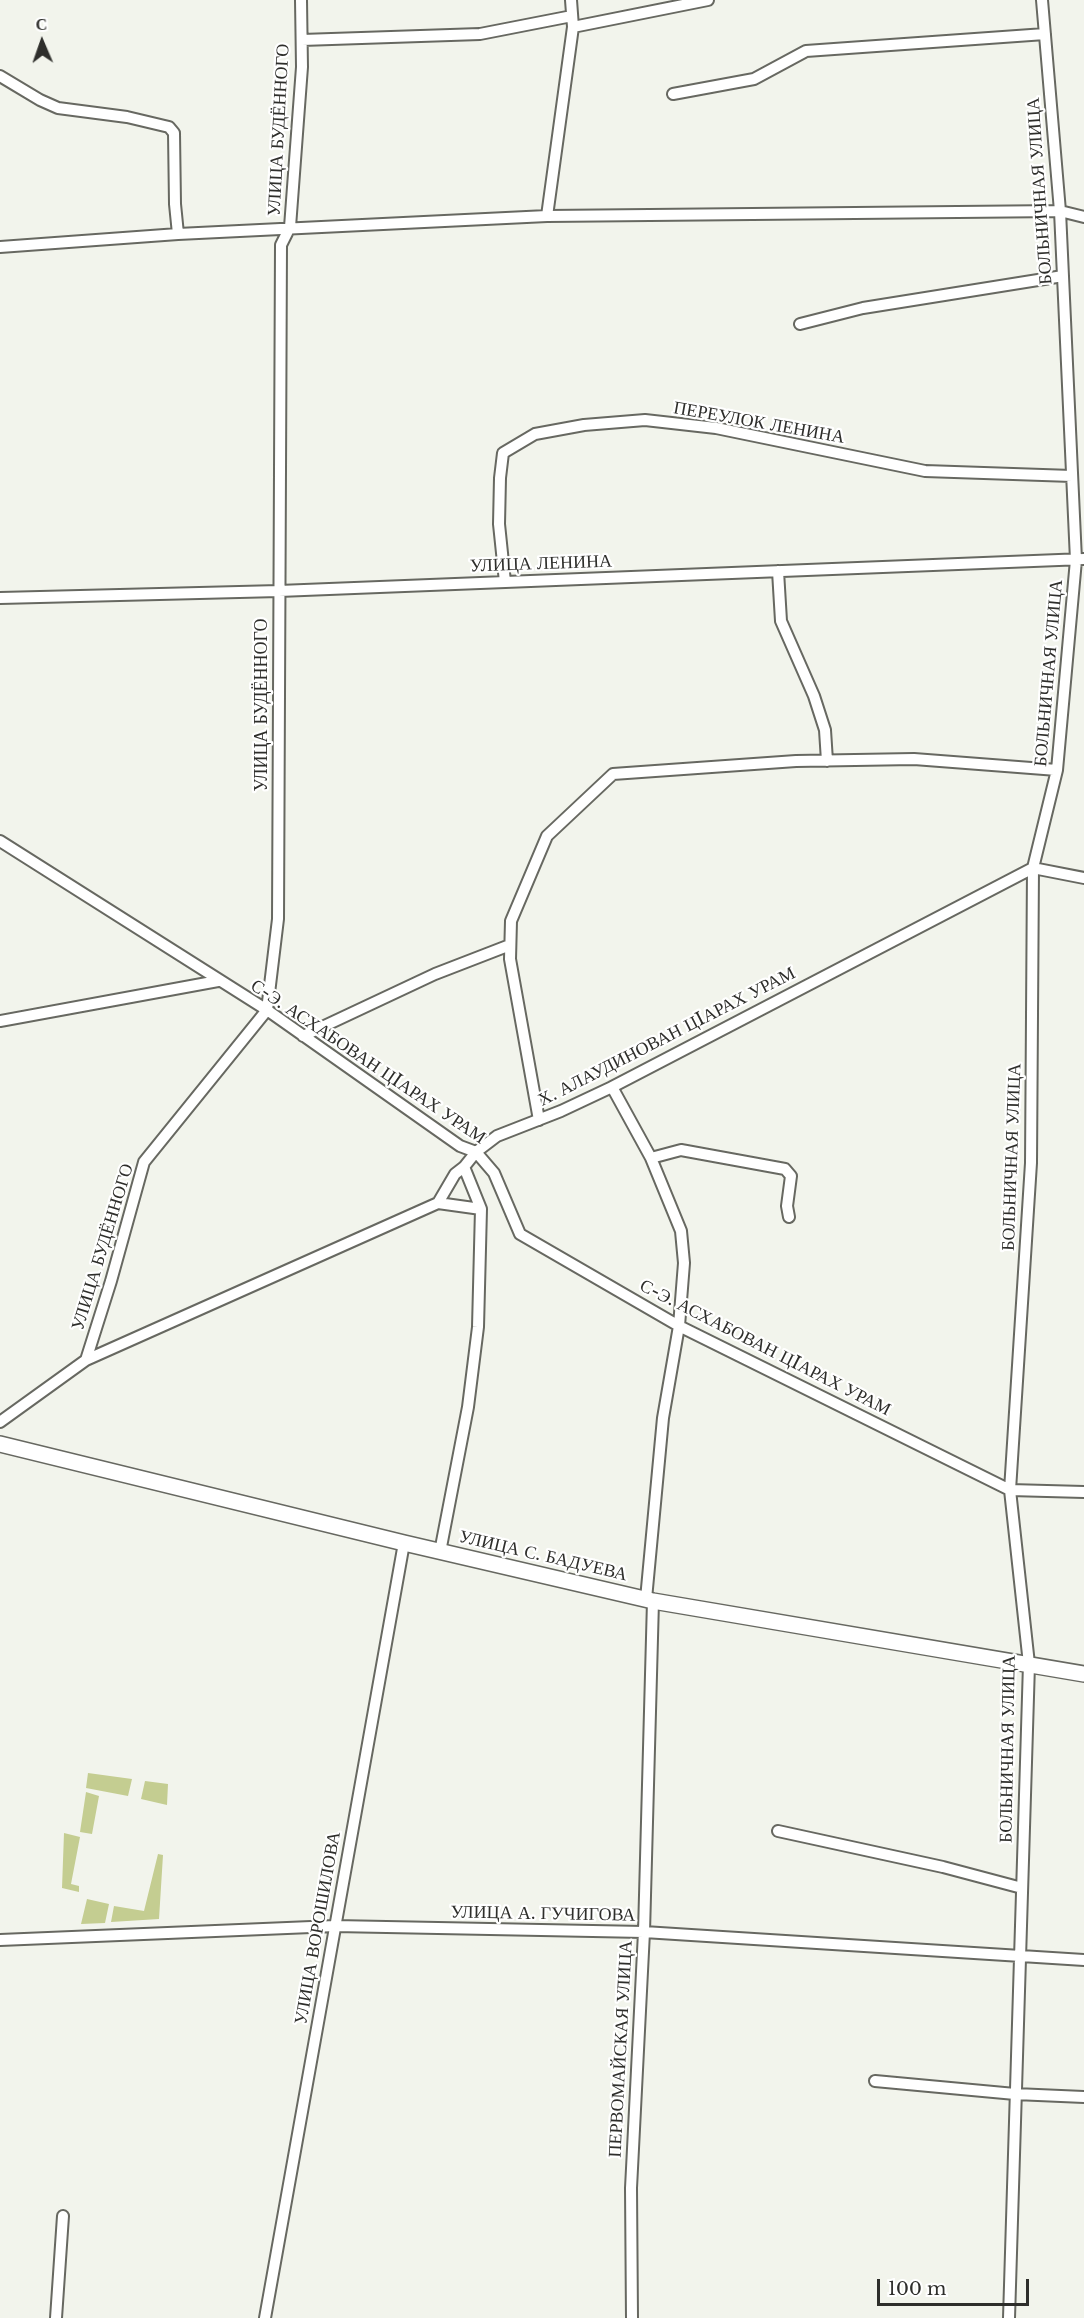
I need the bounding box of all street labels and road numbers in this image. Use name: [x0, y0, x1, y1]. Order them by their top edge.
street label: УЛИЦА БУДЁННОГО: [264, 43, 294, 217]
street label: БОЛЬНИЧНАЯ УЛИЦА: [1023, 97, 1057, 285]
street label: ПЕРЕУЛОК ЛЕНИНА: [672, 397, 846, 449]
street label: УЛИЦА ЛЕНИНА: [470, 551, 612, 577]
street label: БОЛЬНИЧНАЯ УЛИЦА: [1030, 579, 1068, 767]
street label: УЛИЦА БУДЁННОГО: [251, 619, 273, 791]
street label: Х. АЛАУДИНОВАН ЦIАРАХ УРАМ: [535, 963, 799, 1111]
street label: С-Э. АСХАБОВАН ЦIАРАХ УРАМ: [246, 975, 490, 1149]
street label: БОЛЬНИЧНАЯ УЛИЦА: [998, 1063, 1026, 1251]
street label: УЛИЦА БУДЁННОГО: [67, 1161, 139, 1333]
street label: С-Э. АСХАБОВАН ЦIАРАХ УРАМ: [636, 1275, 894, 1421]
street label: УЛИЦА С. БАДУЕВА: [457, 1526, 629, 1586]
street label: БОЛЬНИЧНАЯ УЛИЦА: [996, 1655, 1020, 1843]
street label: УЛИЦА ВОРОШИЛОВА: [290, 1830, 346, 2026]
street label: УЛИЦА А. ГУЧИГОВА: [450, 1902, 636, 1926]
street label: ПЕРВОМАЙСКАЯ УЛИЦА: [605, 1940, 637, 2158]

